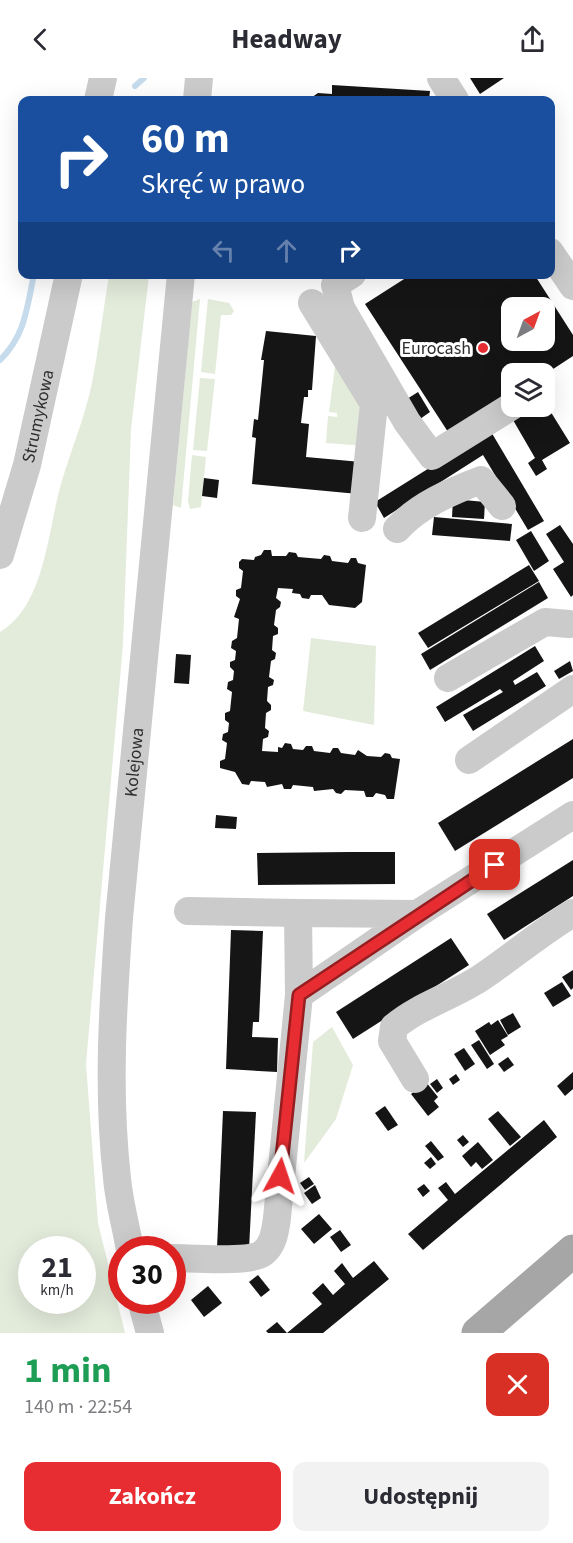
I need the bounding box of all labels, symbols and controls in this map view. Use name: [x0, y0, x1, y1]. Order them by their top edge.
text: Headway: [231, 20, 342, 59]
icon: back: [24, 23, 57, 56]
icon: share: [516, 23, 549, 56]
text: 60 m: [141, 109, 230, 169]
icon: right: [42, 120, 120, 198]
text: Skręć w prawo: [141, 165, 305, 204]
icon: left: [207, 234, 240, 267]
icon: ahead: [270, 234, 303, 267]
icon: right: [333, 234, 366, 267]
north arrow: [501, 297, 555, 351]
map controls: [501, 297, 555, 417]
place label: Eurocash: [401, 336, 471, 361]
marker: Eurocash: [476, 341, 490, 355]
button: layers: [501, 363, 555, 417]
street label: Strumykowa: [16, 367, 61, 465]
street label: Kolejowa: [119, 727, 150, 798]
pin: [469, 839, 520, 890]
icon: arrive: [478, 848, 511, 881]
position arrow: [248, 1144, 312, 1208]
speed limit sign: 30: [108, 1236, 186, 1314]
text: 21: [41, 1246, 73, 1289]
text: km/h: [40, 1280, 74, 1301]
text: 1 min: [24, 1345, 112, 1396]
button: close: [486, 1353, 549, 1416]
text: 140 m · 22:54: [24, 1393, 132, 1421]
button: Zakończ: [24, 1462, 281, 1531]
button: Udostępnij: [293, 1462, 549, 1531]

